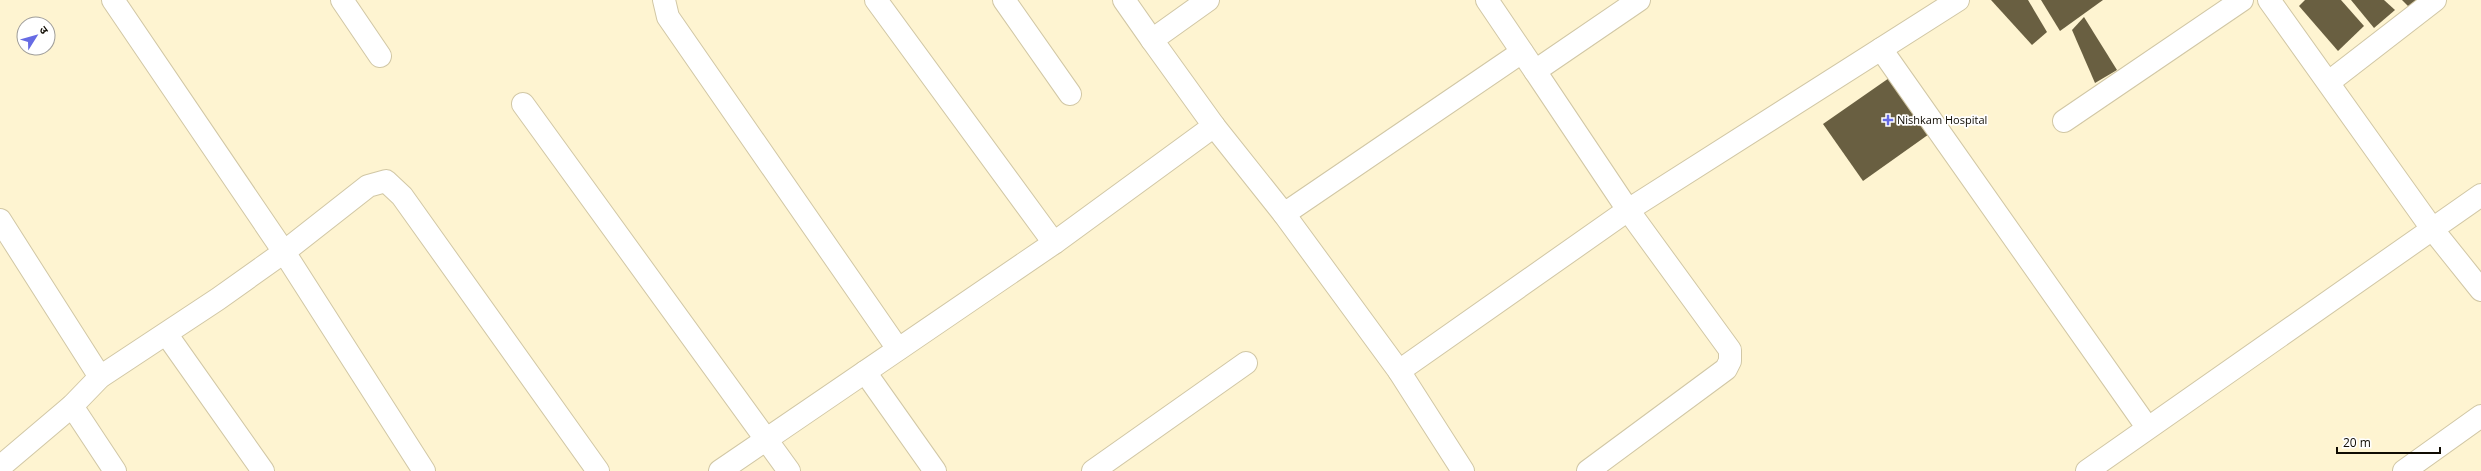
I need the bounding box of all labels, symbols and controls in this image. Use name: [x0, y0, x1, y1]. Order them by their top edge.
north arrow: [16, 16, 56, 56]
text: उ: [36, 23, 53, 37]
place label: Nishkam Hospital: [1897, 112, 1987, 127]
marker: Nishkam Hospital: [1882, 114, 1894, 126]
scale bar: [2337, 429, 2440, 455]
text: 20 m: [2343, 434, 2371, 451]

